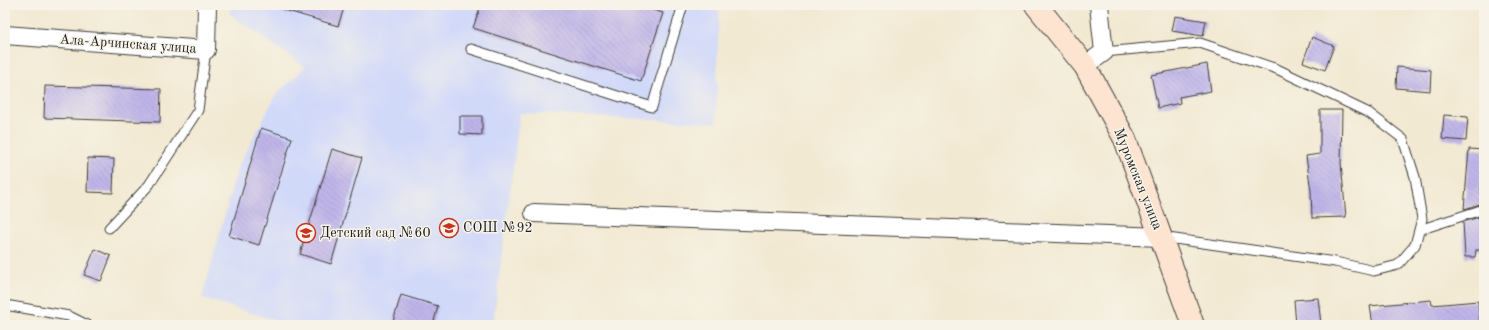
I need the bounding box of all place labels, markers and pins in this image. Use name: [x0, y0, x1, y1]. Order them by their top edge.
school or university icon: СОШ №92: [438, 217, 460, 239]
place label: СОШ №92: [463, 221, 533, 235]
school or university icon: Детский сад №60: [295, 222, 317, 244]
place label: Детский сад №60: [320, 226, 431, 240]

